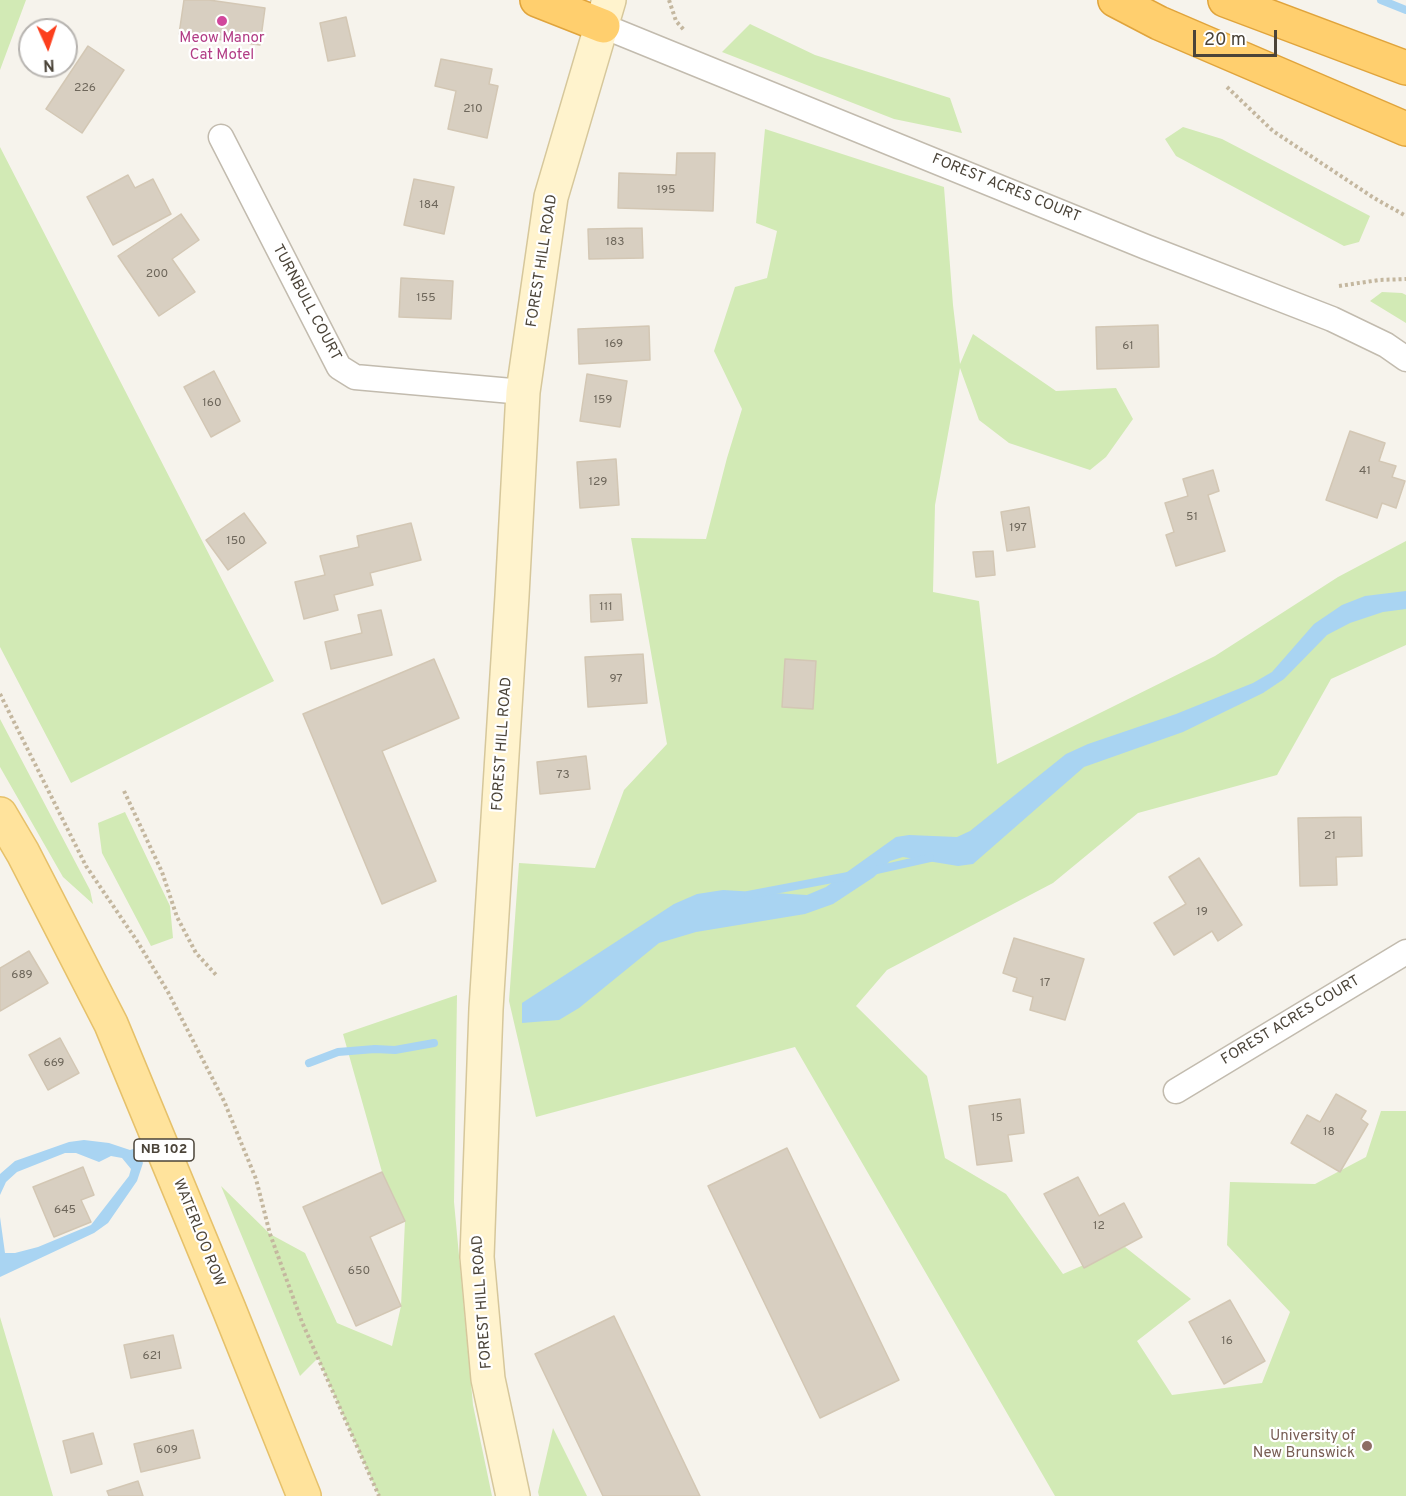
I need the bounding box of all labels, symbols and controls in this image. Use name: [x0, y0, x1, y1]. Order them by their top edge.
marker: Meow Manor Cat Motel: [215, 14, 229, 28]
north arrow: [18, 18, 78, 78]
scale bar: [1196, 18, 1280, 56]
text: 20 m: [1204, 29, 1246, 52]
place label: Meow Manor Cat Motel: [179, 30, 265, 65]
text: N: [43, 54, 55, 74]
house number: 226: [74, 82, 96, 96]
house number: 210: [463, 103, 483, 117]
street label: FOREST ACRES COURT: [929, 151, 1083, 227]
house number: 195: [656, 184, 676, 198]
street label: FOREST HILL ROAD: [524, 193, 562, 329]
house number: 184: [419, 199, 439, 213]
house number: 183: [605, 236, 625, 250]
street label: TURNBULL COURT: [268, 242, 344, 364]
house number: 200: [146, 268, 168, 282]
house number: 155: [416, 292, 436, 306]
house number: 169: [605, 338, 623, 352]
house number: 61: [1122, 340, 1134, 354]
house number: 159: [594, 394, 612, 408]
house number: 160: [202, 397, 222, 411]
house number: 41: [1359, 465, 1371, 479]
house number: 129: [589, 476, 607, 490]
house number: 51: [1186, 511, 1198, 525]
house number: 197: [1009, 522, 1027, 536]
house number: 150: [226, 535, 246, 549]
house number: 111: [599, 601, 613, 615]
house number: 97: [609, 673, 623, 687]
street label: FOREST HILL ROAD: [489, 676, 517, 812]
house number: 73: [556, 769, 570, 783]
house number: 21: [1324, 830, 1336, 844]
house number: 19: [1196, 906, 1208, 920]
house number: 689: [11, 969, 33, 983]
street label: FOREST ACRES COURT: [1218, 972, 1364, 1070]
house number: 17: [1040, 977, 1050, 991]
house number: 669: [43, 1057, 65, 1071]
house number: 15: [991, 1112, 1003, 1126]
house number: 18: [1323, 1126, 1335, 1140]
road number: NB 102: [134, 1139, 194, 1161]
street label: WATERLOO ROW: [168, 1176, 228, 1290]
house number: 645: [54, 1204, 76, 1218]
house number: 12: [1093, 1220, 1105, 1234]
street label: FOREST HILL ROAD: [469, 1234, 497, 1370]
house number: 650: [348, 1265, 370, 1279]
house number: 16: [1221, 1335, 1233, 1349]
house number: 621: [143, 1350, 161, 1364]
place label: University of New Brunswick: [1253, 1428, 1355, 1463]
marker: University of New Brunswick: [1360, 1439, 1374, 1453]
house number: 609: [156, 1444, 178, 1458]

